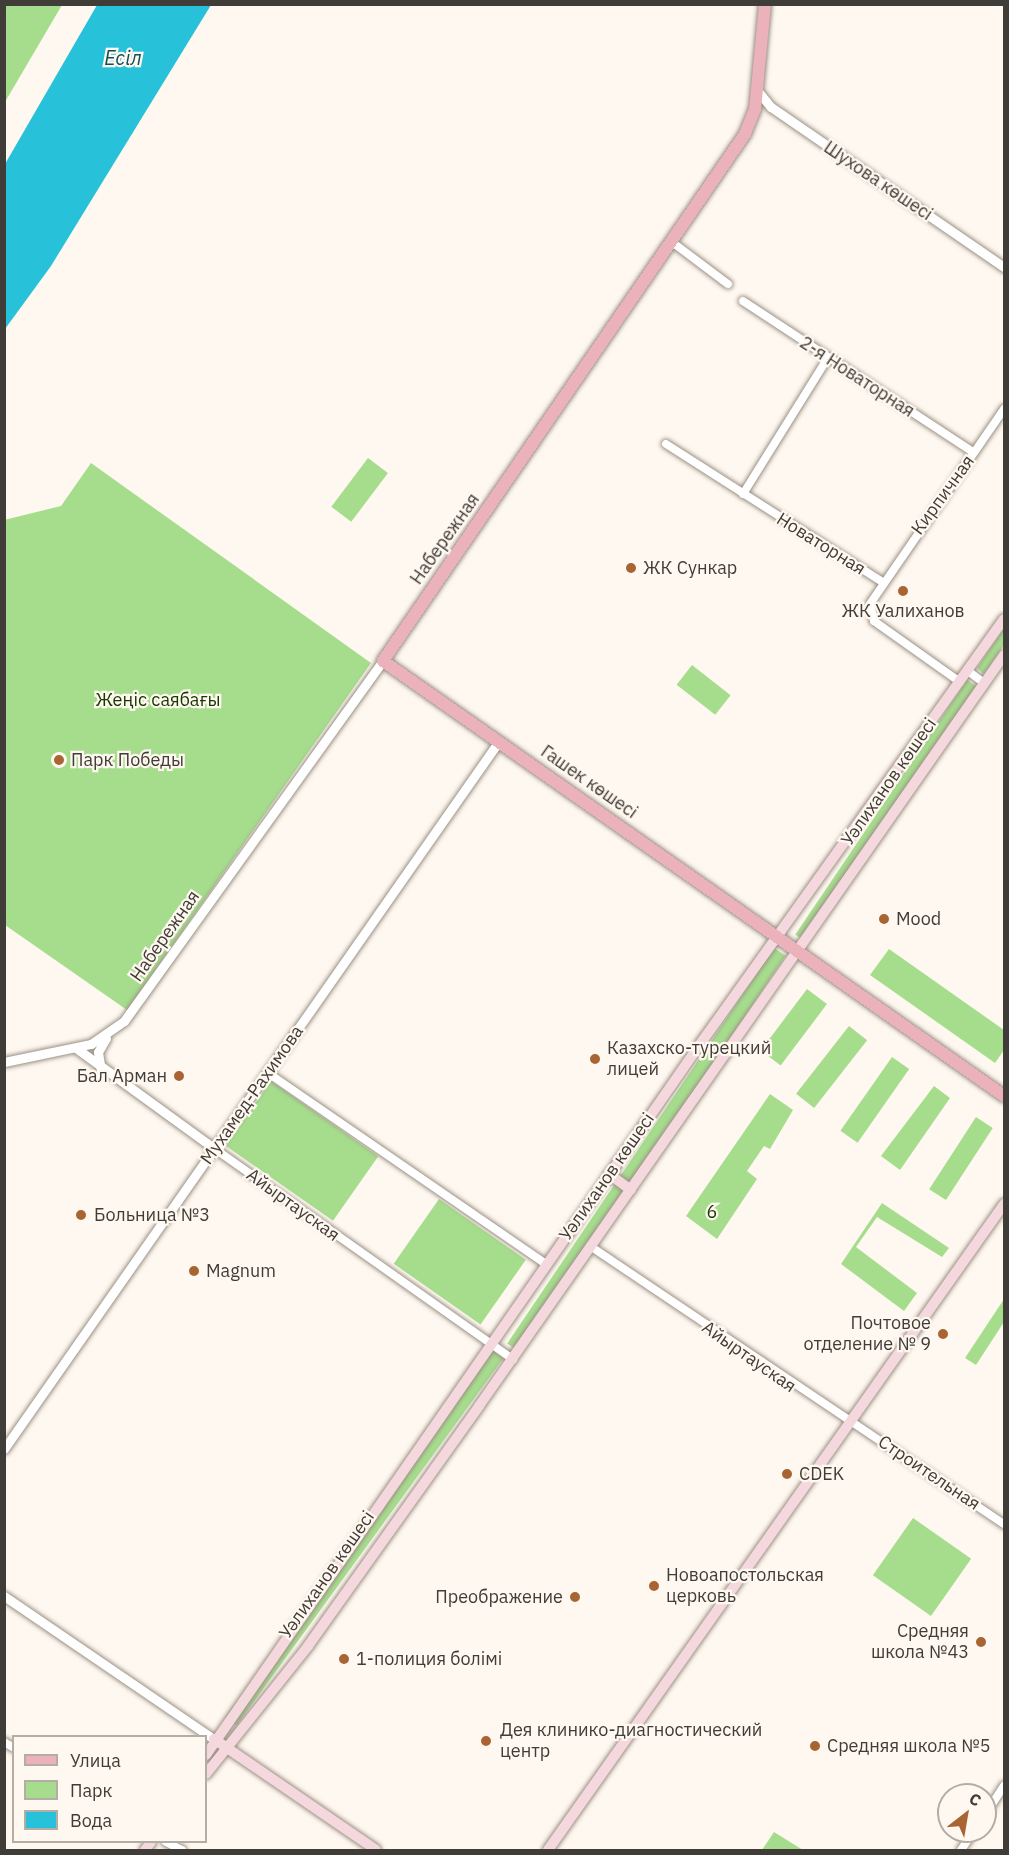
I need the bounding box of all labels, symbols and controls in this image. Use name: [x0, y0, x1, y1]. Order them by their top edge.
water label: Есіл: [104, 45, 142, 69]
street label: Шухова көшесі: [820, 137, 936, 225]
street label: 2-я Новаторная: [796, 332, 918, 422]
street label: Кирпичная: [907, 451, 979, 539]
street label: Набережная: [406, 489, 484, 589]
street label: Новаторная: [773, 508, 869, 580]
place label: ЖК Сункар: [643, 557, 737, 579]
marker: ЖК Сункар: [624, 561, 638, 575]
marker: ЖК Уалиханов: [896, 584, 910, 598]
place label: ЖК Уалиханов: [841, 600, 965, 622]
park label: Жеңіс саябағы: [95, 689, 221, 711]
street label: Уәлиханов көшесі: [837, 714, 941, 850]
street label: Гашек көшесі: [537, 741, 641, 823]
place label: Парк Победы: [71, 749, 184, 771]
marker: Парк Победы: [52, 753, 66, 767]
street label: Набережная: [126, 886, 204, 986]
place label: Mood: [896, 908, 941, 930]
marker: Mood: [877, 912, 891, 926]
street label: Мухамед-Рахимова: [196, 1021, 308, 1169]
place label: Казахско-турецкий лицей: [607, 1038, 771, 1080]
marker: Казахско-турецкий лицей: [588, 1052, 602, 1066]
place label: Бал Арман: [77, 1065, 167, 1087]
marker: Бал Арман: [172, 1069, 186, 1083]
street label: Уәлиханов көшесі: [555, 1109, 659, 1245]
street label: Айыртауская: [242, 1164, 344, 1246]
park label: 6: [707, 1201, 717, 1223]
place label: Больница №3: [94, 1204, 210, 1226]
marker: Больница №3: [72, 1206, 90, 1224]
place label: Magnum: [206, 1260, 276, 1282]
marker: Magnum: [187, 1264, 201, 1278]
place label: Почтовое отделение № 9: [804, 1313, 931, 1356]
street label: Айыртауская: [698, 1317, 800, 1397]
marker: Почтовое отделение № 9: [936, 1327, 950, 1341]
street label: Строительная: [874, 1431, 984, 1515]
place label: CDEK: [799, 1463, 844, 1485]
marker: CDEK: [780, 1467, 794, 1481]
street label: Уәлиханов көшесі: [275, 1507, 379, 1643]
place label: Новоапостольская церковь: [666, 1565, 824, 1608]
marker: Новоапостольская церковь: [647, 1579, 661, 1593]
place label: Преображение: [435, 1586, 563, 1608]
marker: Преображение: [568, 1590, 582, 1604]
place label: Средняя школа №43: [871, 1621, 969, 1664]
marker: Средняя школа №43: [974, 1635, 988, 1649]
place label: 1-полиция болiмi: [356, 1648, 502, 1670]
marker: 1-полиция болiмi: [337, 1652, 351, 1666]
place label: Дея клинико-диагностический центр: [500, 1720, 762, 1762]
marker: Дея клинико-диагностический центр: [477, 1732, 495, 1750]
legend: [12, 1735, 207, 1843]
place label: Средняя школа №5: [827, 1735, 991, 1757]
marker: Средняя школа №5: [808, 1739, 822, 1753]
text: Улица: [70, 1749, 121, 1772]
text: Парк: [70, 1779, 112, 1802]
north arrow: [937, 1783, 997, 1843]
text: С: [966, 1788, 985, 1811]
text: Вода: [70, 1809, 112, 1832]

